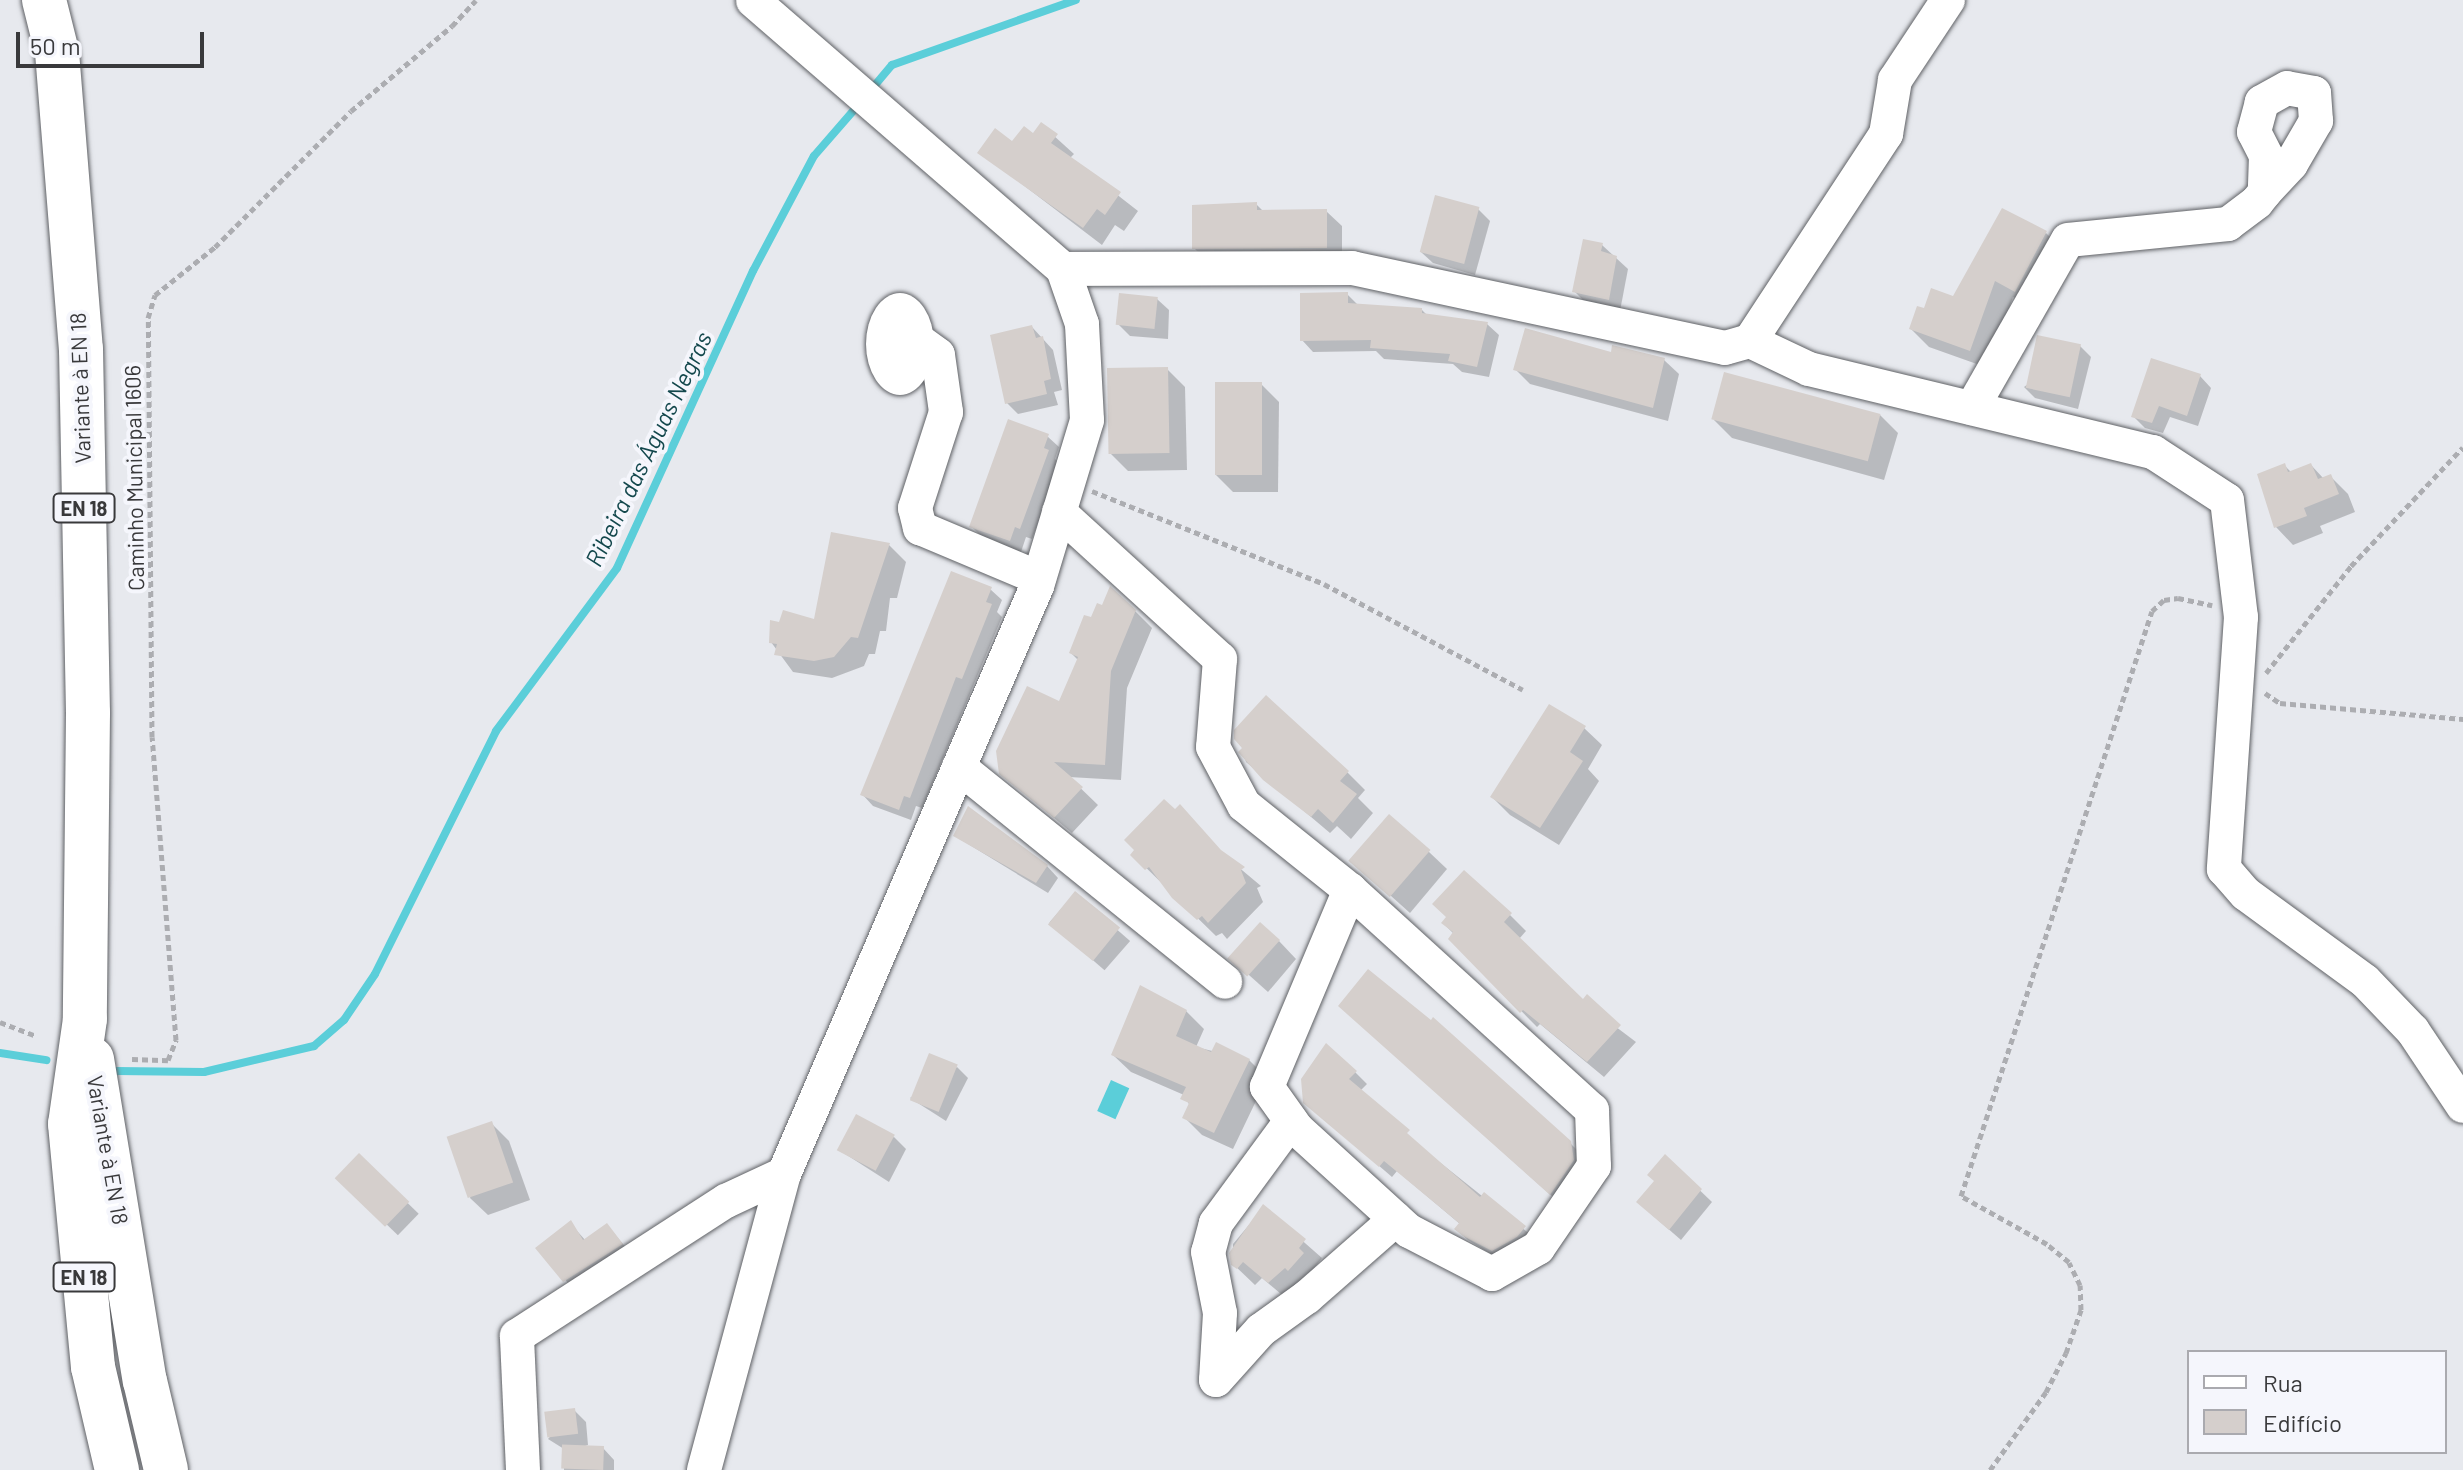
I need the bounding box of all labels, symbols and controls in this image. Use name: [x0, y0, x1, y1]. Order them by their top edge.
scale bar: [20, 16, 208, 66]
text: 50 m: [30, 31, 81, 60]
street label: Variante à EN 18: [64, 312, 96, 464]
water label: Ribeira das Águas Negras: [579, 327, 717, 571]
street label: Caminho Municipal 1606: [119, 365, 149, 591]
road number: EN 18: [52, 492, 116, 524]
street label: Variante à EN 18: [82, 1073, 134, 1227]
road number: EN 18: [52, 1261, 116, 1293]
legend: [2187, 1350, 2447, 1454]
text: Rua: [2263, 1368, 2303, 1397]
text: Edifício: [2263, 1408, 2342, 1437]

